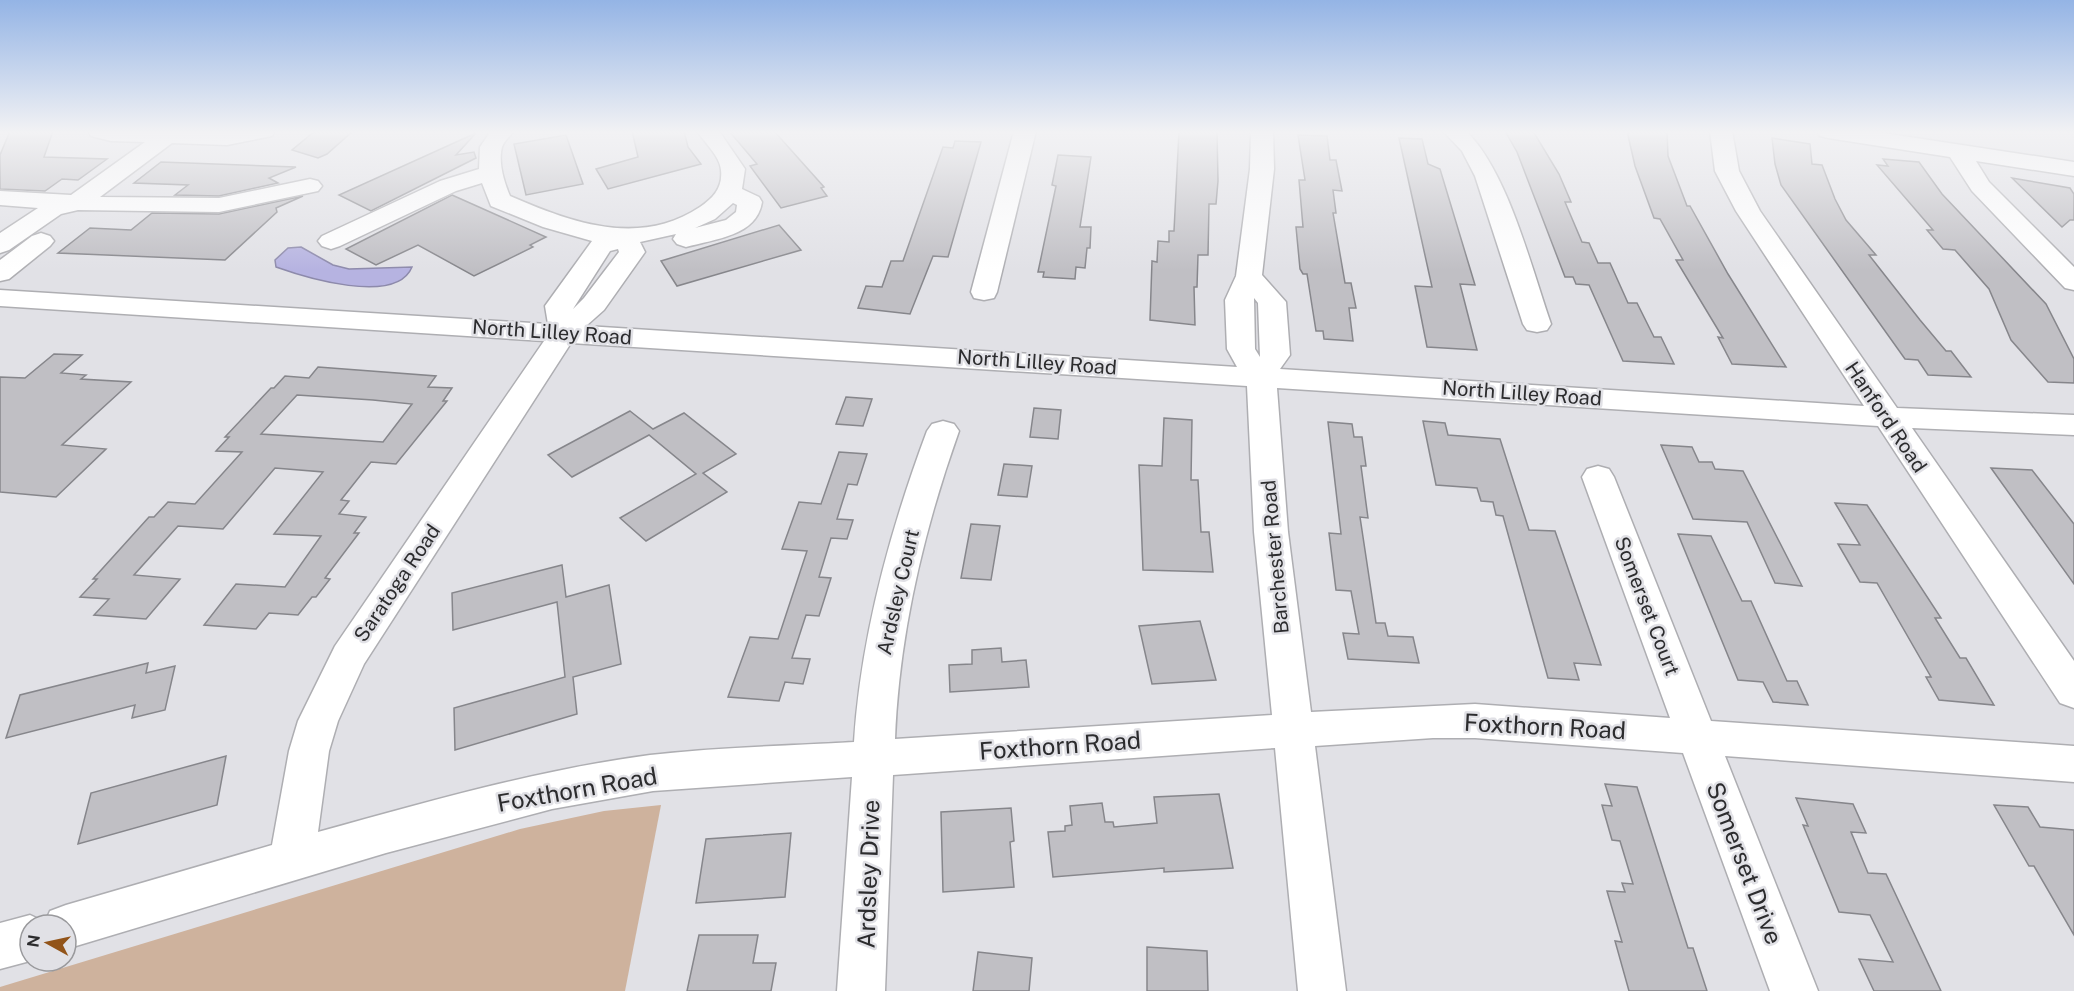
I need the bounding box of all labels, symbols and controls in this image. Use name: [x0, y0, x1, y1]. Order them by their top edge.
street label: North Lilley Road: [471, 314, 633, 350]
street label: North Lilley Road: [956, 344, 1118, 380]
street label: Hanford Road: [1840, 357, 1932, 477]
street label: North Lilley Road: [1441, 375, 1603, 411]
street label: Barchester Road: [1256, 479, 1294, 635]
street label: Saratoga Road: [349, 520, 445, 646]
street label: Ardsley Court: [872, 527, 924, 657]
street label: Somerset Court: [1609, 533, 1685, 679]
street label: Foxthorn Road: [1463, 708, 1627, 744]
street label: Foxthorn Road: [978, 725, 1142, 765]
street label: Foxthorn Road: [495, 761, 659, 817]
street label: Somerset Drive: [1701, 778, 1789, 948]
street label: Ardsley Drive: [851, 799, 885, 949]
north arrow: [18, 913, 78, 973]
text: N: [23, 933, 44, 949]

